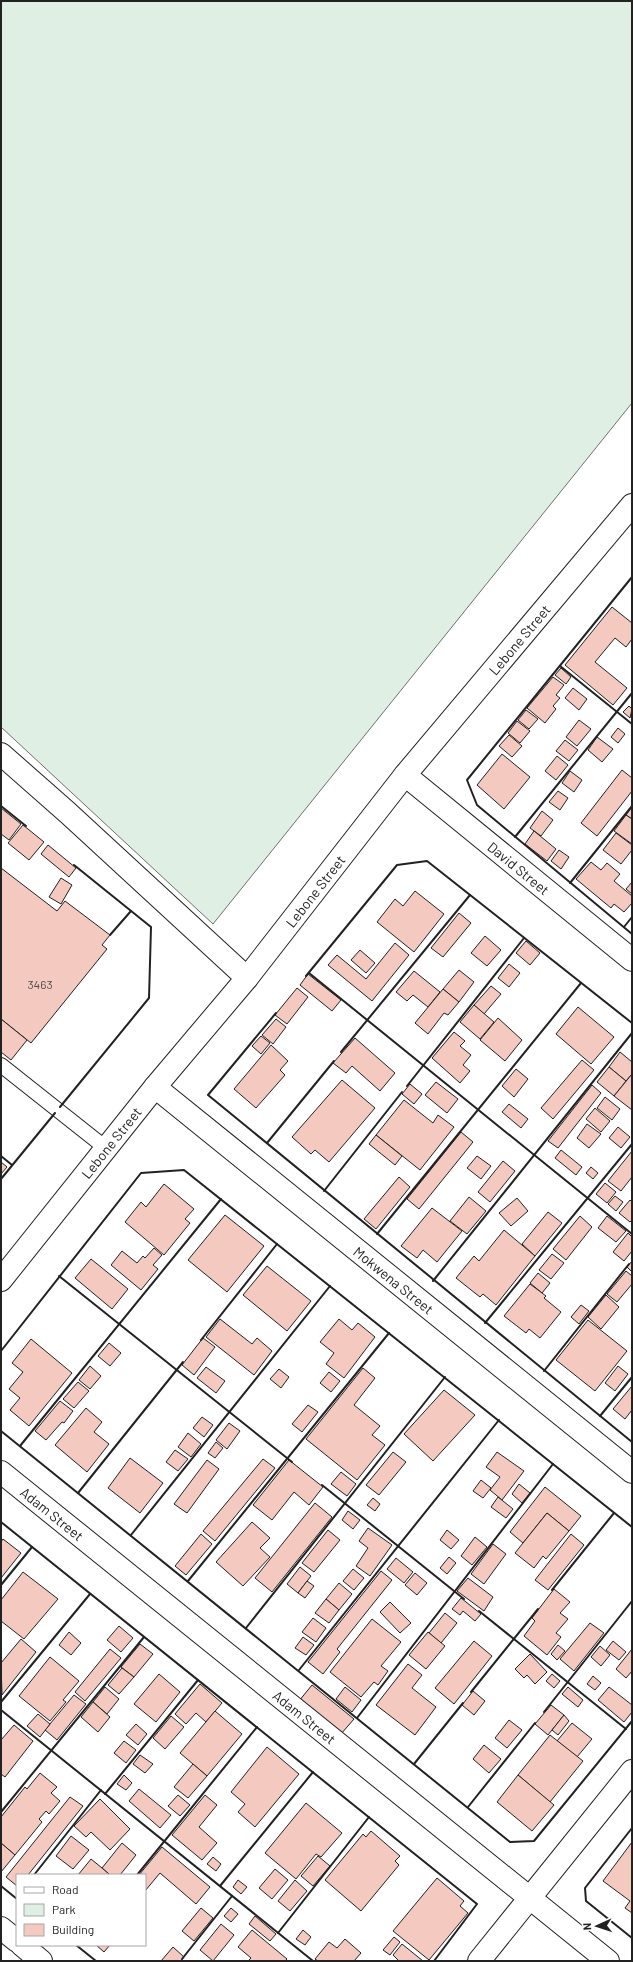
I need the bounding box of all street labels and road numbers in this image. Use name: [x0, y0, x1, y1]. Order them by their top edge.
street label: Lebone Street: [485, 601, 553, 678]
street label: David Street: [485, 838, 553, 898]
street label: Lebone Street: [282, 851, 348, 930]
street label: Lebone Street: [77, 1103, 144, 1182]
street label: Mokwena Street: [351, 1242, 437, 1317]
street label: Adam Street: [18, 1483, 87, 1544]
street label: Adam Street: [270, 1686, 340, 1747]

